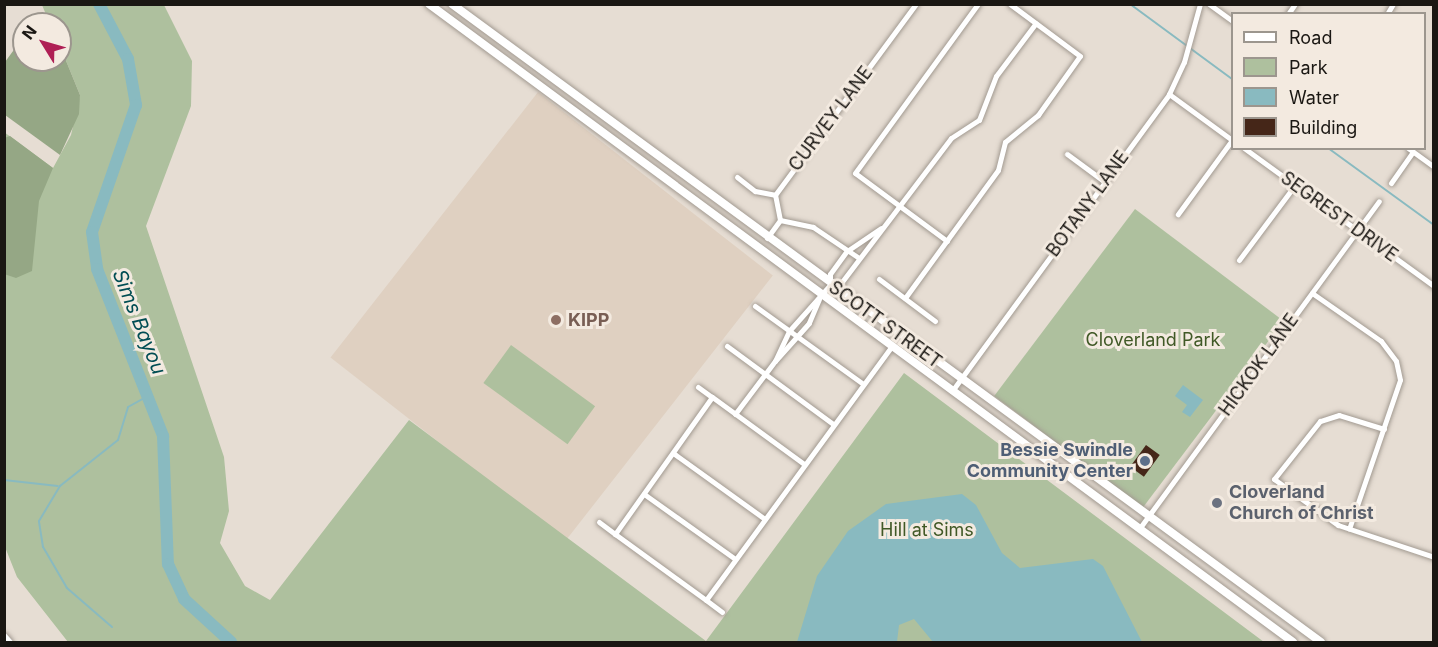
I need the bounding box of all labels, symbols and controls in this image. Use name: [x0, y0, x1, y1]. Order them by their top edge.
north arrow: [12, 12, 72, 72]
legend: [1231, 12, 1426, 150]
text: N: [18, 21, 41, 43]
text: Road: [1289, 27, 1332, 48]
text: Park: [1289, 57, 1328, 78]
street label: CURVEY LANE: [785, 62, 877, 176]
text: Water: [1289, 87, 1339, 108]
text: Building: [1289, 117, 1357, 138]
street label: BOTANY LANE: [1042, 147, 1134, 261]
street label: SEGREST DRIVE: [1276, 167, 1402, 267]
water label: Sims Bayou: [107, 266, 171, 378]
street label: SCOTT STREET: [824, 277, 946, 373]
place label: KIPP: [568, 309, 609, 331]
street label: HICKOK LANE: [1215, 310, 1303, 420]
marker: KIPP: [549, 313, 563, 327]
park label: Cloverland Park: [1086, 329, 1220, 351]
place label: Bessie Swindle Community Center: [967, 440, 1133, 482]
marker: Bessie Swindle Community Center: [1138, 454, 1152, 468]
place label: Cloverland Church of Christ: [1229, 482, 1374, 524]
marker: Cloverland Church of Christ: [1210, 496, 1224, 510]
park label: Hill at Sims: [880, 519, 974, 541]

